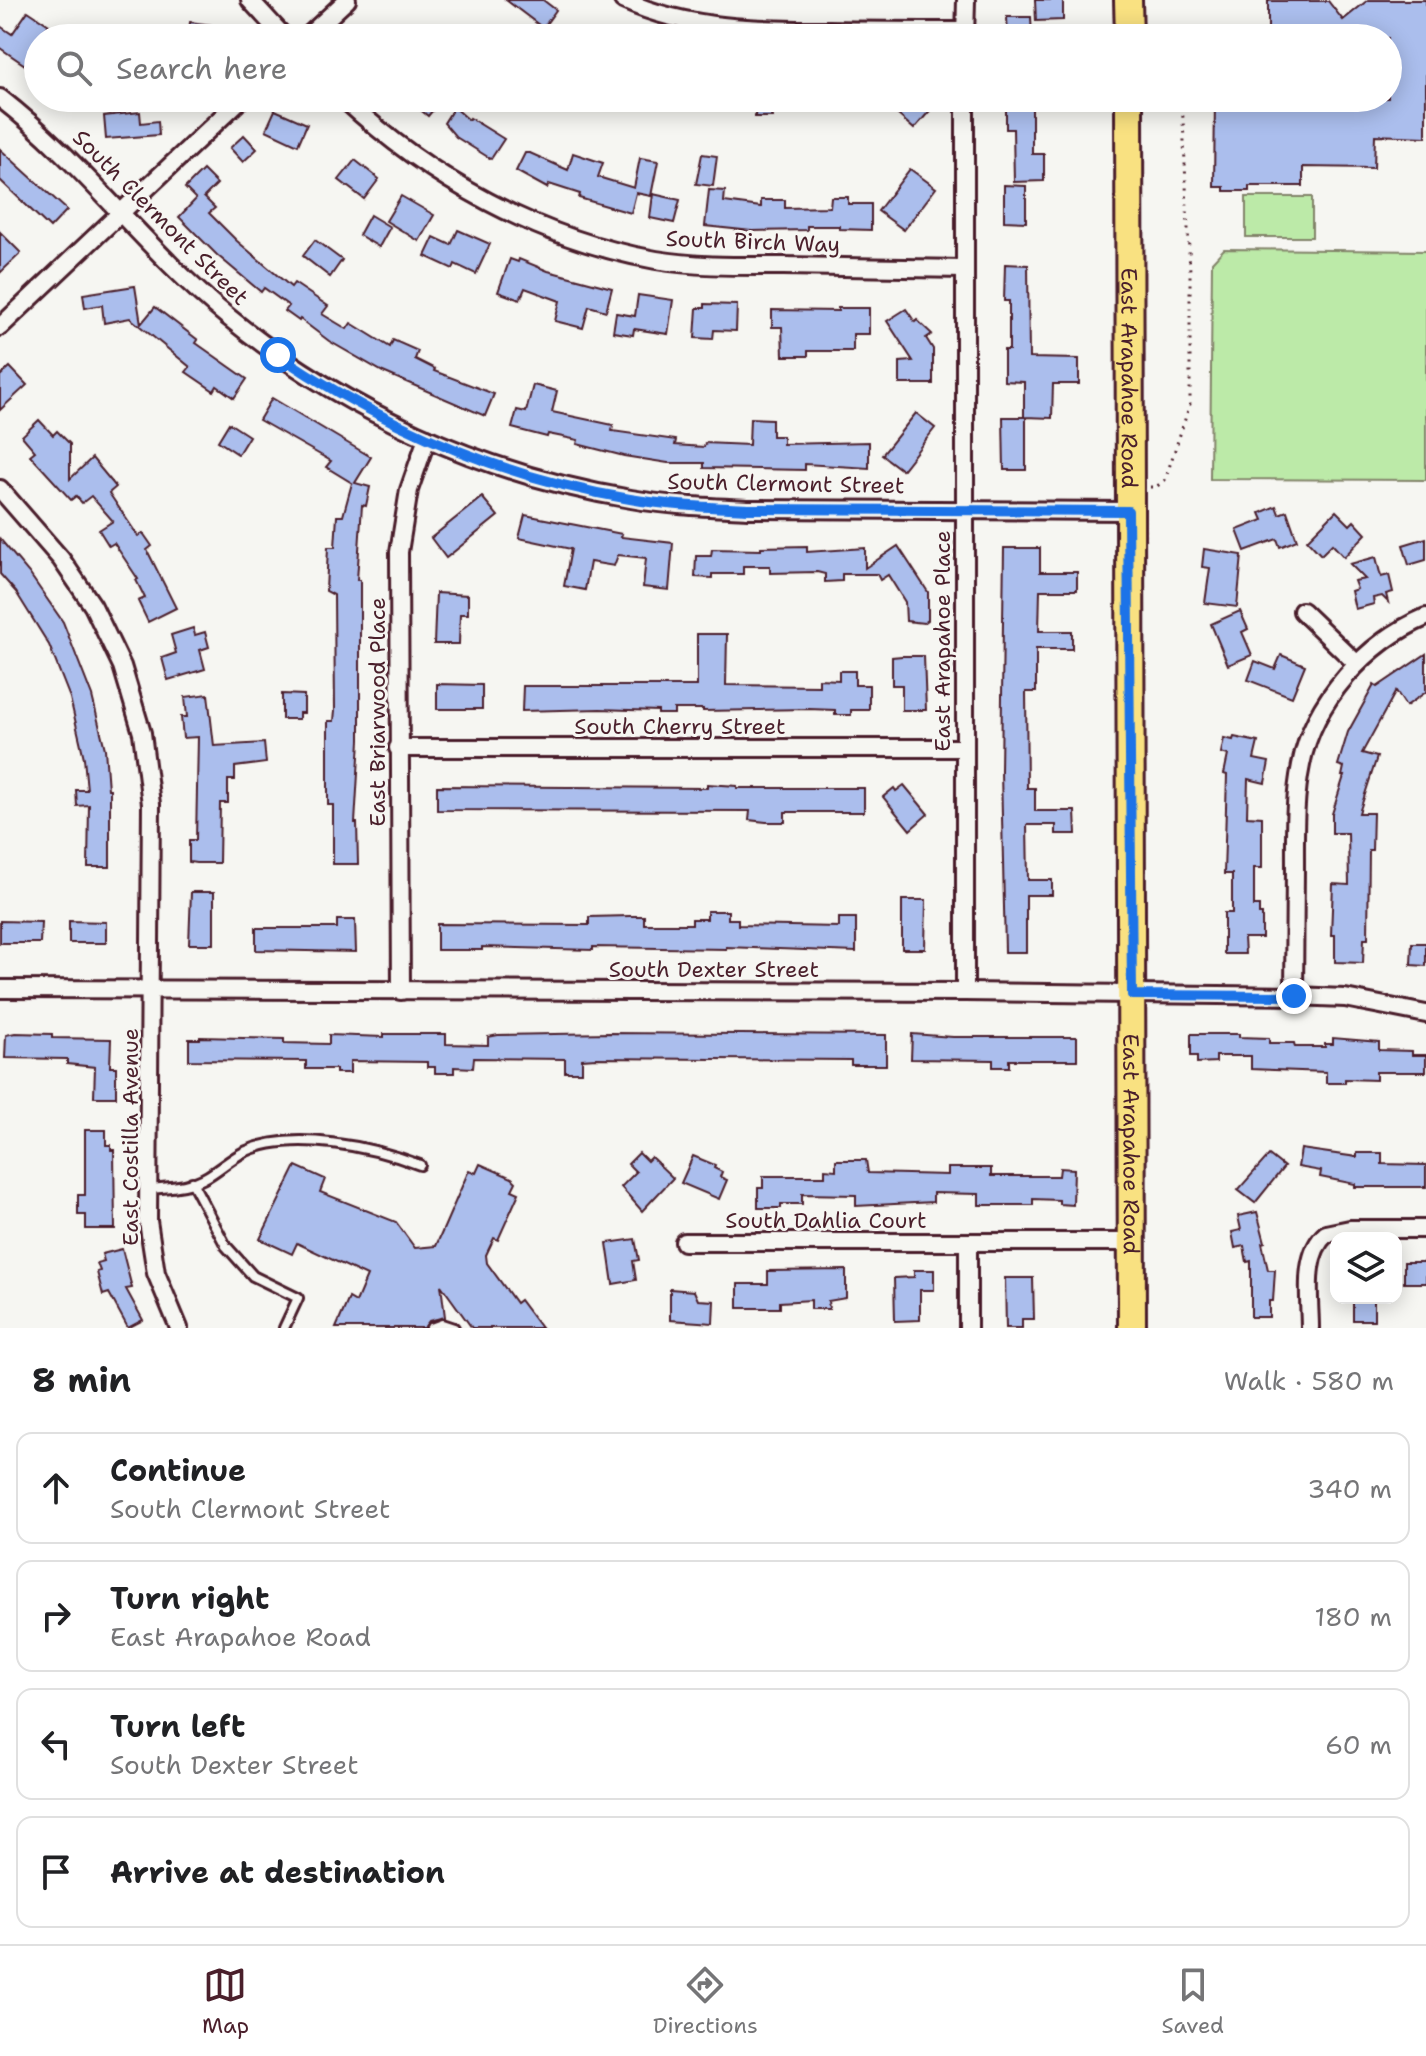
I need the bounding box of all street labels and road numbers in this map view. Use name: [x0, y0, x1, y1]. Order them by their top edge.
street label: South Clermont Street: [67, 123, 255, 311]
street label: South Birch Way: [665, 224, 841, 259]
street label: East Arapahoe Road: [1114, 268, 1144, 489]
street label: South Clermont Street: [667, 467, 905, 500]
street label: East Arapahoe Place: [928, 530, 957, 752]
street label: East Briarwood Place: [363, 597, 392, 827]
street label: South Cherry Street: [574, 712, 786, 741]
street label: South Dexter Street: [609, 955, 819, 984]
street label: East Costilla Avenue: [116, 1028, 145, 1246]
street label: East Arapahoe Road: [1116, 1034, 1146, 1255]
street label: South Dahlia Court: [725, 1206, 927, 1235]

